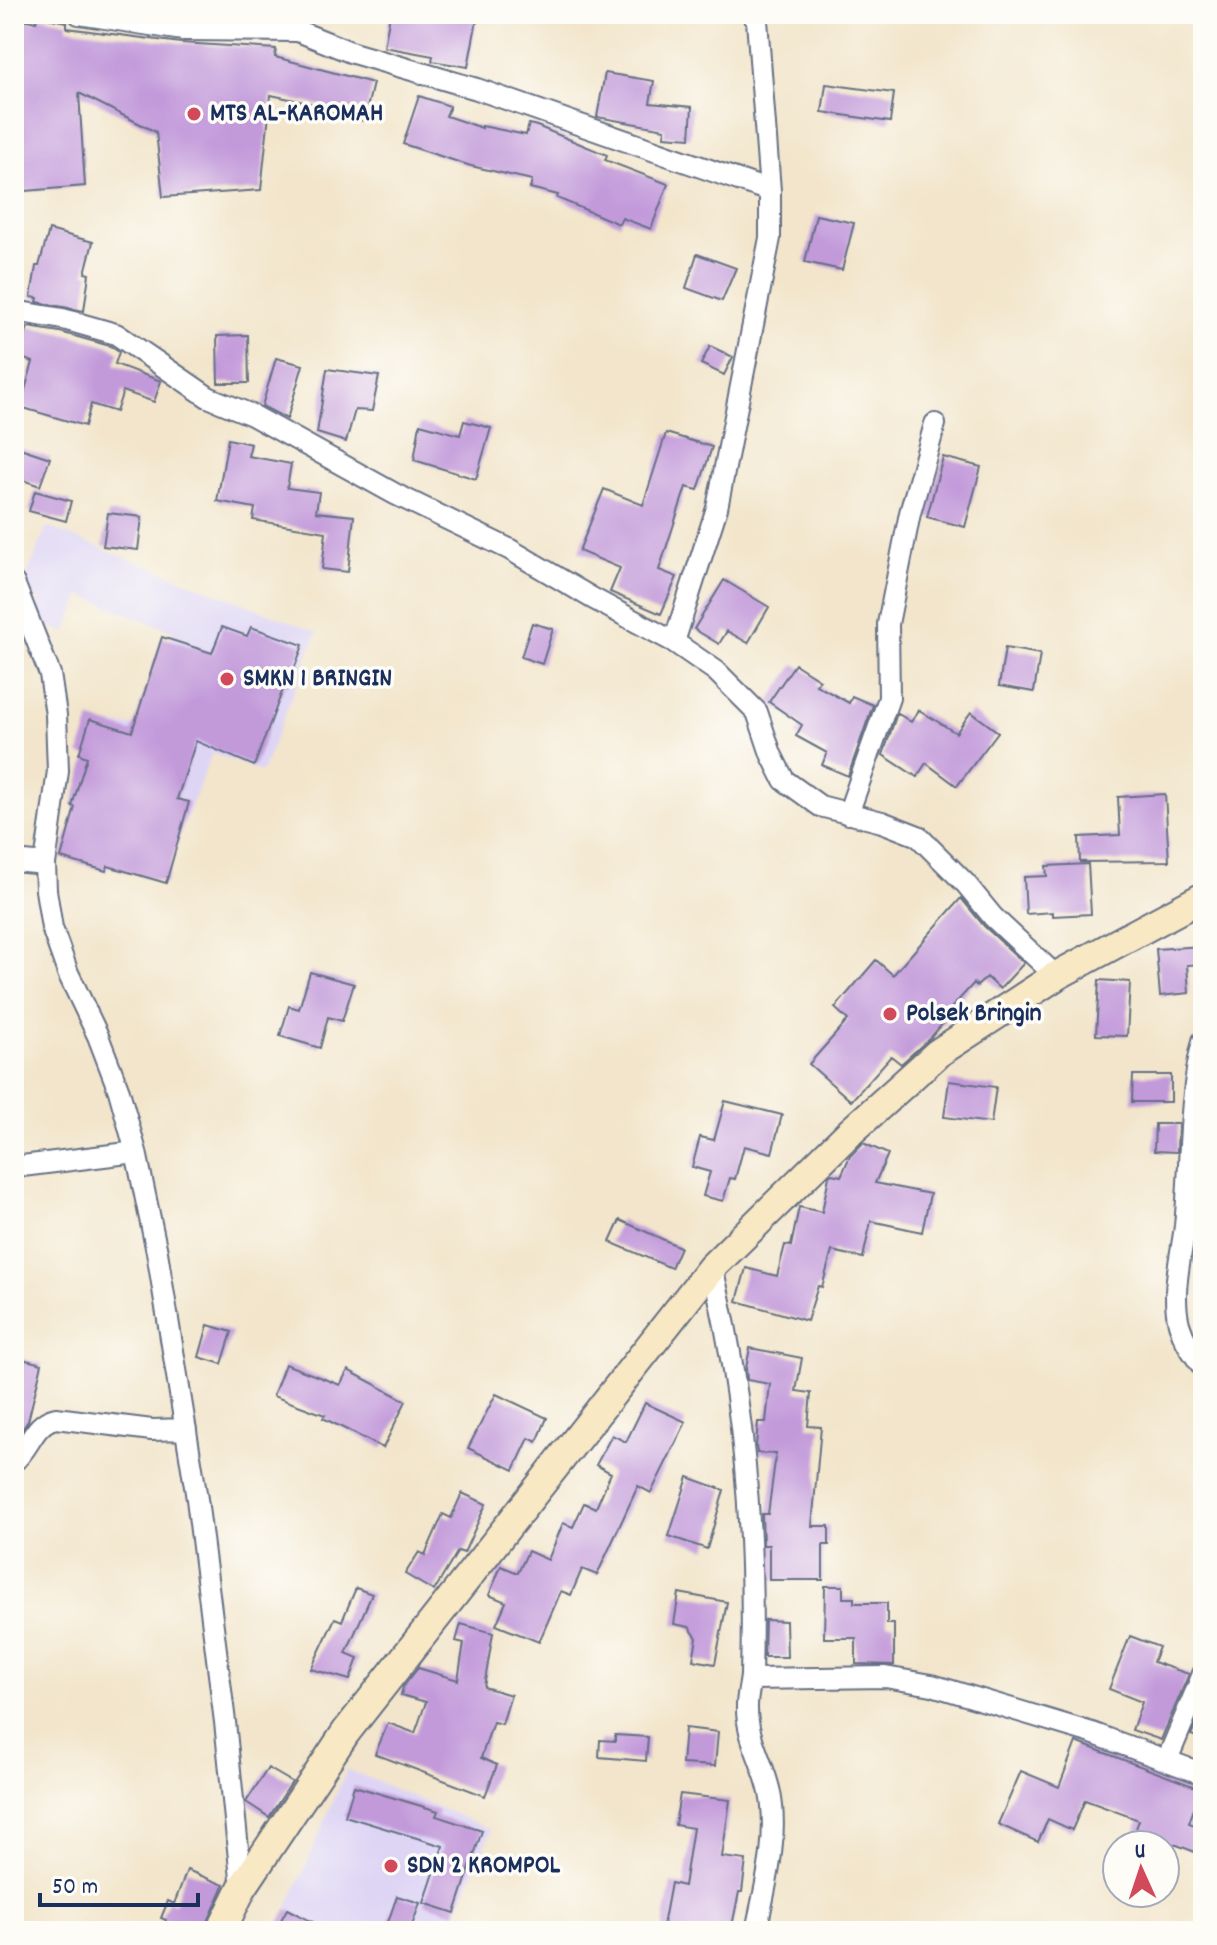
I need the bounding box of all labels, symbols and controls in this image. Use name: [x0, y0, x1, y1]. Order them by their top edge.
place label: MTS AL-KAROMAH: [210, 96, 383, 133]
marker: MTS AL-KAROMAH: [185, 105, 203, 123]
place label: SMKN 1 BRINGIN: [243, 661, 392, 698]
marker: SMKN 1 BRINGIN: [218, 670, 236, 688]
place label: Polsek Bringin: [906, 996, 1041, 1033]
marker: Polsek Bringin: [881, 1005, 899, 1023]
north arrow: [1101, 1829, 1181, 1909]
text: U: [1134, 1837, 1146, 1868]
place label: SDN 2 KROMPOL: [407, 1848, 561, 1885]
scale bar: [40, 1857, 198, 1907]
marker: SDN 2 KROMPOL: [382, 1857, 400, 1875]
text: 50 m: [52, 1871, 98, 1905]

